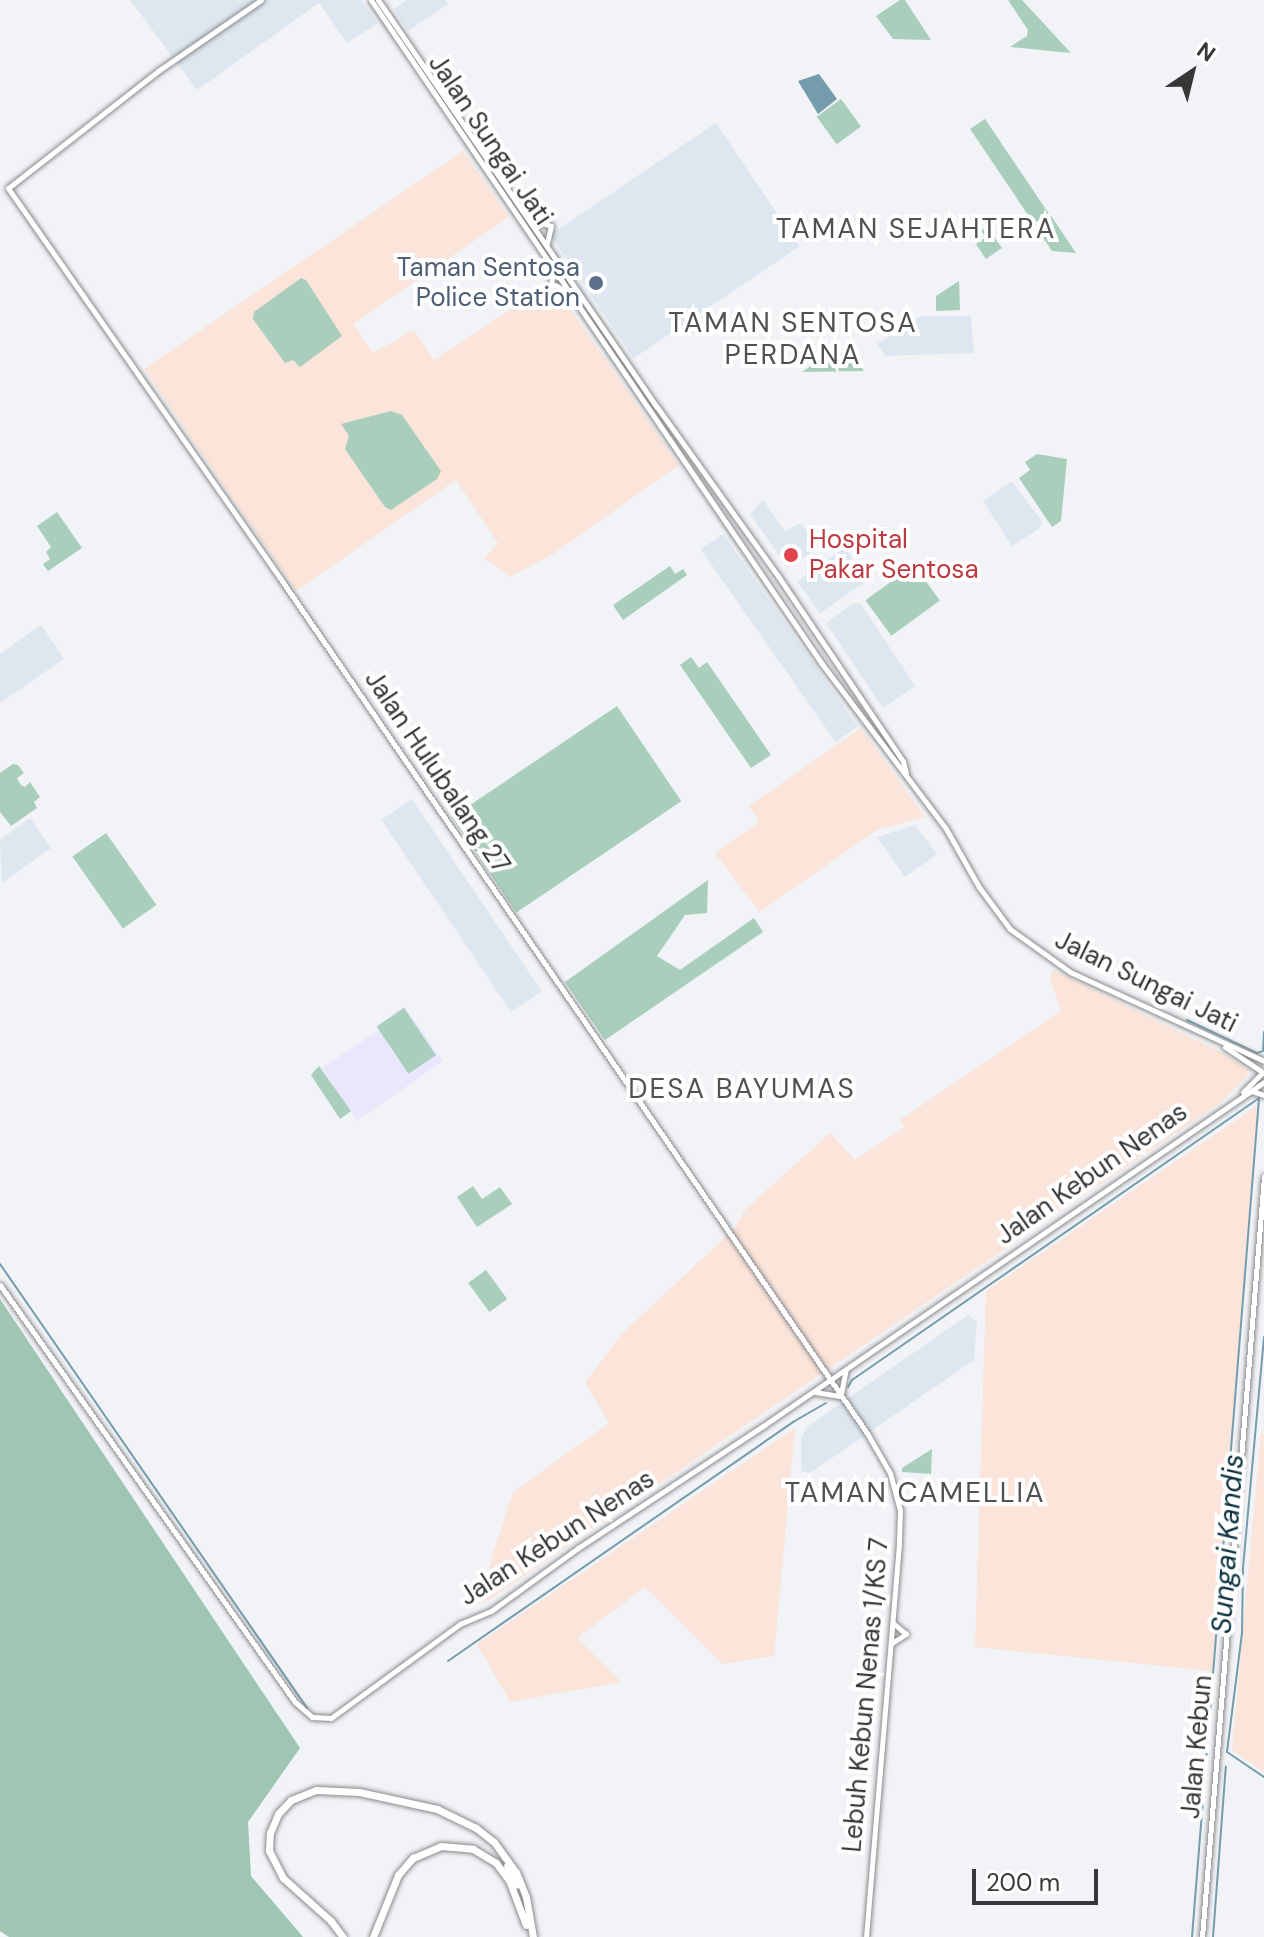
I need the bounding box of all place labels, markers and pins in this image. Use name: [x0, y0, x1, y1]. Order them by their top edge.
place label: Taman Sentosa Police Station: [397, 252, 580, 314]
marker: Taman Sentosa Police Station: [587, 274, 605, 292]
place label: Hospital Pakar Sentosa: [809, 524, 979, 586]
marker: Hospital Pakar Sentosa: [780, 544, 802, 566]

